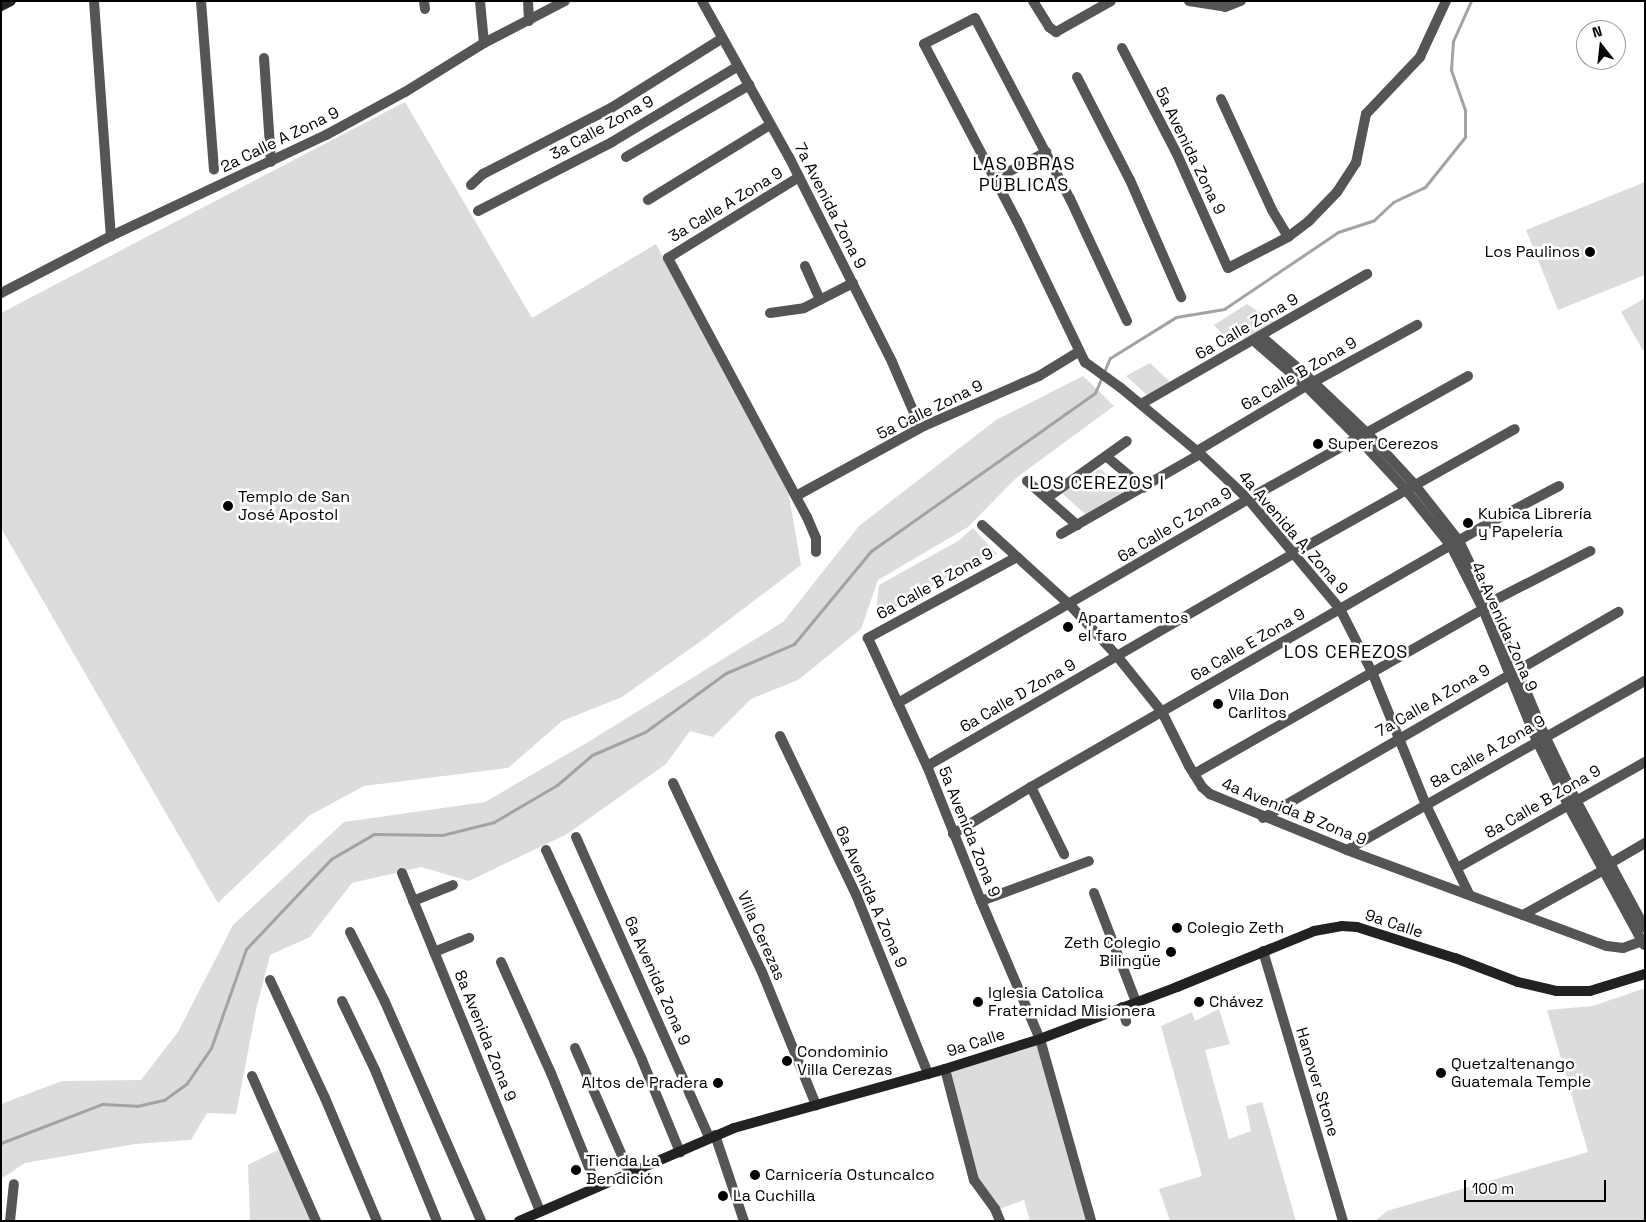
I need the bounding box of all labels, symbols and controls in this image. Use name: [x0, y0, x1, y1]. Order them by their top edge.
north arrow: [1576, 20, 1626, 70]
text: N: [1590, 22, 1604, 41]
street label: 5a Avenida Zona 9: [1151, 84, 1229, 218]
street label: 3a Calle Zona 9: [547, 92, 657, 164]
street label: 2a Calle A Zona 9: [217, 103, 343, 177]
street label: 7a Avenida Zona 9: [790, 140, 870, 272]
district label: LAS OBRAS PÚBLICAS: [971, 154, 1077, 196]
street label: 3a Calle A Zona 9: [665, 163, 787, 247]
place label: Los Paulinos: [1485, 242, 1580, 262]
marker: Los Paulinos: [1584, 246, 1596, 258]
street label: 6a Calle Zona 9: [1192, 290, 1302, 364]
street label: 6a Calle B Zona 9: [1238, 333, 1360, 415]
street label: 5a Calle Zona 9: [874, 376, 986, 444]
place label: Super Cerezos: [1328, 434, 1439, 454]
marker: Super Cerezos: [1312, 438, 1324, 450]
street label: 4a Avenida A, Zona 9: [1234, 467, 1352, 599]
district label: LOS CEREZOS I: [1028, 472, 1166, 494]
street label: 6a Calle C Zona 9: [1114, 483, 1236, 567]
place label: Templo de San José Apostol: [238, 487, 350, 525]
marker: Templo de San José Apostol: [222, 500, 234, 512]
place label: Kubica Librería y Papelería: [1478, 504, 1592, 542]
marker: Kubica Librería y Papelería: [1462, 517, 1474, 529]
street label: 6a Calle B Zona 9: [873, 544, 997, 624]
street label: 4a Avenida Zona 9: [1467, 559, 1541, 695]
street label: 6a Calle E Zona 9: [1187, 604, 1309, 686]
place label: Apartamentos el faro: [1078, 608, 1188, 646]
marker: Apartamentos el faro: [1062, 621, 1074, 633]
district label: LOS CEREZOS: [1282, 641, 1410, 663]
street label: 6a Calle D Zona 9: [957, 655, 1079, 737]
street label: 7a Calle A Zona 9: [1372, 660, 1494, 742]
place label: Vila Don Carlitos: [1228, 685, 1289, 723]
marker: Vila Don Carlitos: [1212, 698, 1224, 710]
street label: 8a Calle A Zona 9: [1427, 711, 1549, 793]
street label: 8a Calle B Zona 9: [1482, 761, 1604, 843]
street label: 5a Avenida Zona 9: [934, 764, 1004, 900]
street label: 4a Avenida B Zona 9: [1219, 774, 1369, 850]
street label: 6a Avenida A Zona 9: [831, 823, 911, 971]
street label: Villa Cerezas: [733, 888, 789, 984]
street label: 9a Calle: [1363, 906, 1425, 942]
street label: 6a Avenida Zona 9: [620, 913, 694, 1049]
place label: Colegio Zeth: [1187, 918, 1284, 938]
marker: Colegio Zeth: [1171, 922, 1183, 934]
place label: Zeth Colegio Bilingüe: [1064, 933, 1161, 971]
marker: Zeth Colegio Bilingüe: [1165, 946, 1177, 958]
street label: 8a Avenida Zona 9: [450, 968, 520, 1104]
place label: Iglesia Catolica Fraternidad Misionera: [988, 983, 1155, 1021]
place label: Chávez: [1209, 992, 1264, 1012]
marker: Iglesia Catolica Fraternidad Misionera: [972, 996, 984, 1008]
marker: Chávez: [1193, 996, 1205, 1008]
street label: 9a Calle: [945, 1025, 1007, 1061]
street label: Hanover Stone: [1291, 1025, 1343, 1139]
place label: Condominio Villa Cerezas: [797, 1042, 893, 1080]
place label: Quetzaltenango Guatemala Temple: [1451, 1054, 1592, 1092]
marker: Condominio Villa Cerezas: [781, 1055, 793, 1067]
marker: Quetzaltenango Guatemala Temple: [1435, 1067, 1447, 1079]
place label: Altos de Pradera: [582, 1073, 708, 1093]
marker: Altos de Pradera: [712, 1077, 724, 1089]
place label: Tienda La Bendición: [586, 1151, 663, 1189]
marker: Tienda La Bendición: [570, 1164, 582, 1176]
place label: Carnicería Ostuncalco: [765, 1165, 935, 1185]
marker: Carnicería Ostuncalco: [749, 1169, 761, 1181]
scale bar: [1466, 1170, 1608, 1202]
text: 100 m: [1472, 1179, 1514, 1198]
place label: La Cuchilla: [733, 1186, 815, 1206]
marker: La Cuchilla: [717, 1190, 729, 1202]

